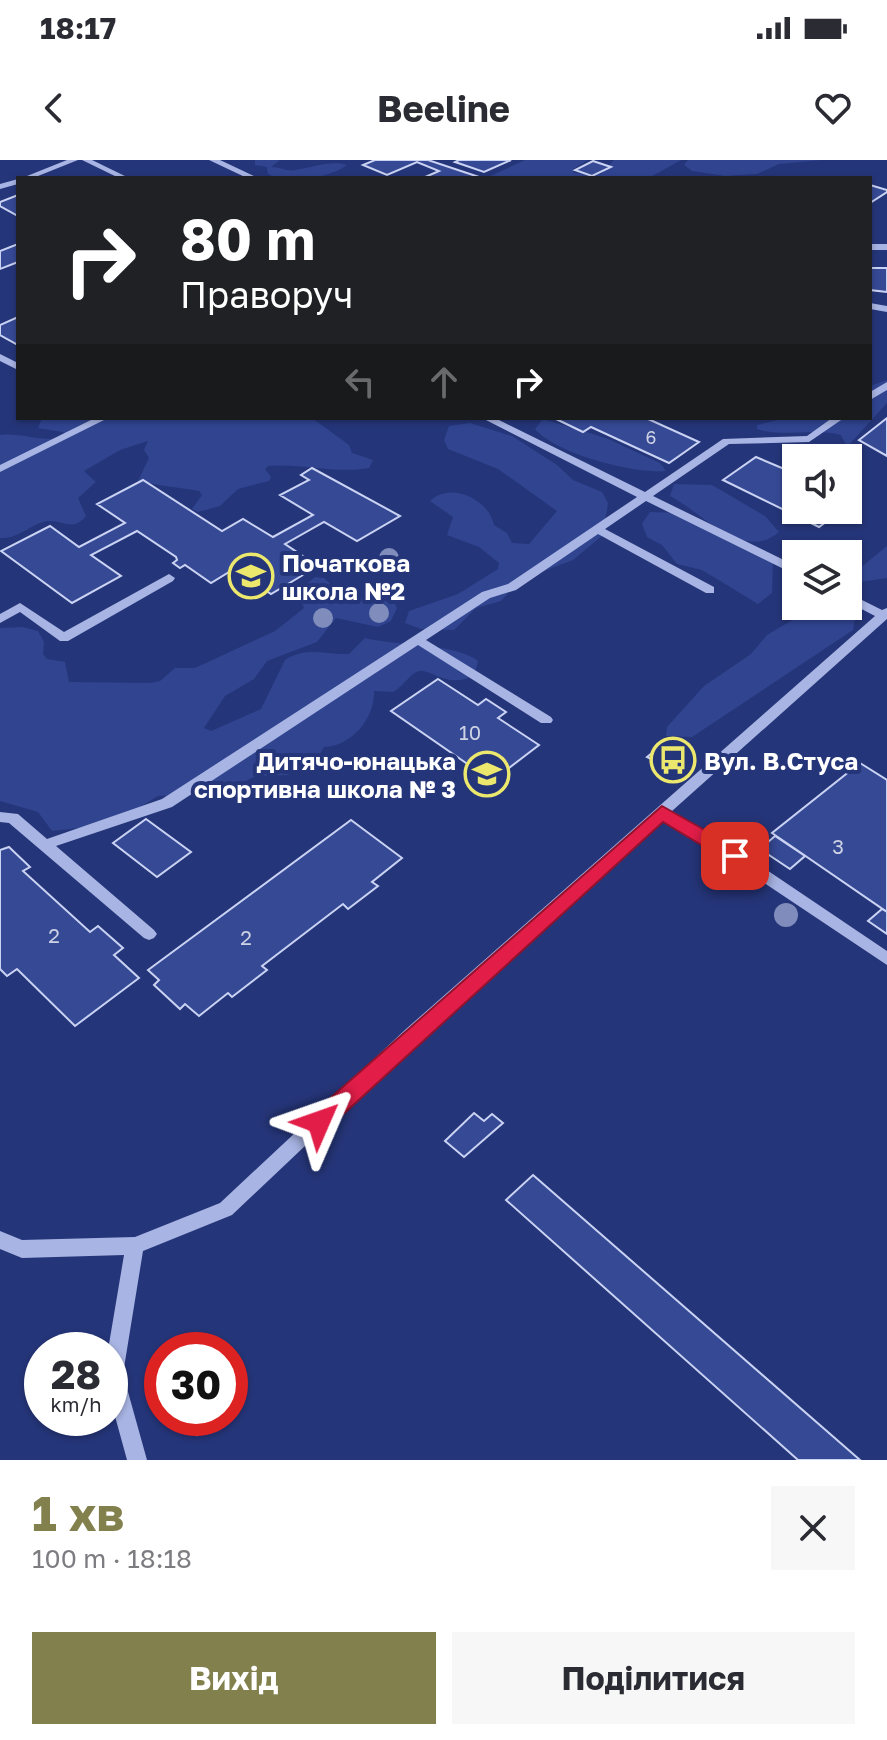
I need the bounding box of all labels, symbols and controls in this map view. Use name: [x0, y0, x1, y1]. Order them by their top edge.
text: 18:17: [40, 10, 116, 46]
icon: back: [32, 86, 76, 130]
icon: heart: [811, 86, 855, 130]
text: Beeline: [377, 87, 510, 130]
text: 80 m: [180, 205, 315, 272]
icon: right: [48, 208, 152, 312]
text: Праворуч: [180, 273, 353, 316]
icon: left: [338, 360, 382, 404]
icon: ahead: [422, 360, 466, 404]
icon: right: [506, 360, 550, 404]
house number: 6: [646, 426, 656, 448]
map controls: [782, 444, 862, 620]
button: sound: [782, 444, 862, 524]
button: layers: [782, 540, 862, 620]
place label: Початкова школа №2: [282, 548, 410, 605]
school or university icon: Початкова школа №2: [227, 552, 275, 600]
house number: 10: [459, 720, 481, 744]
bus stop icon: Вул. В.Стуса: [649, 736, 697, 784]
place label: Дитячо-юнацька спортивна школа № 3: [194, 746, 456, 803]
place label: Вул. В.Стуса: [704, 746, 858, 775]
school or university icon: Дитячо-юнацька спортивна школа № 3: [463, 750, 511, 798]
pin: [701, 822, 769, 890]
icon: arrive: [713, 834, 757, 878]
house number: 3: [832, 834, 844, 858]
house number: 2: [48, 923, 60, 947]
house number: 2: [240, 925, 252, 949]
position arrow: [277, 1080, 361, 1164]
speed limit sign: 30: [144, 1332, 248, 1436]
text: 28: [51, 1350, 101, 1398]
text: km/h: [51, 1392, 101, 1416]
text: 1 хв: [32, 1484, 124, 1542]
button: close: [771, 1486, 855, 1570]
text: 100 m · 18:18: [32, 1543, 192, 1574]
button: Вихід: [32, 1632, 436, 1724]
button: Поділитися: [452, 1632, 855, 1724]

